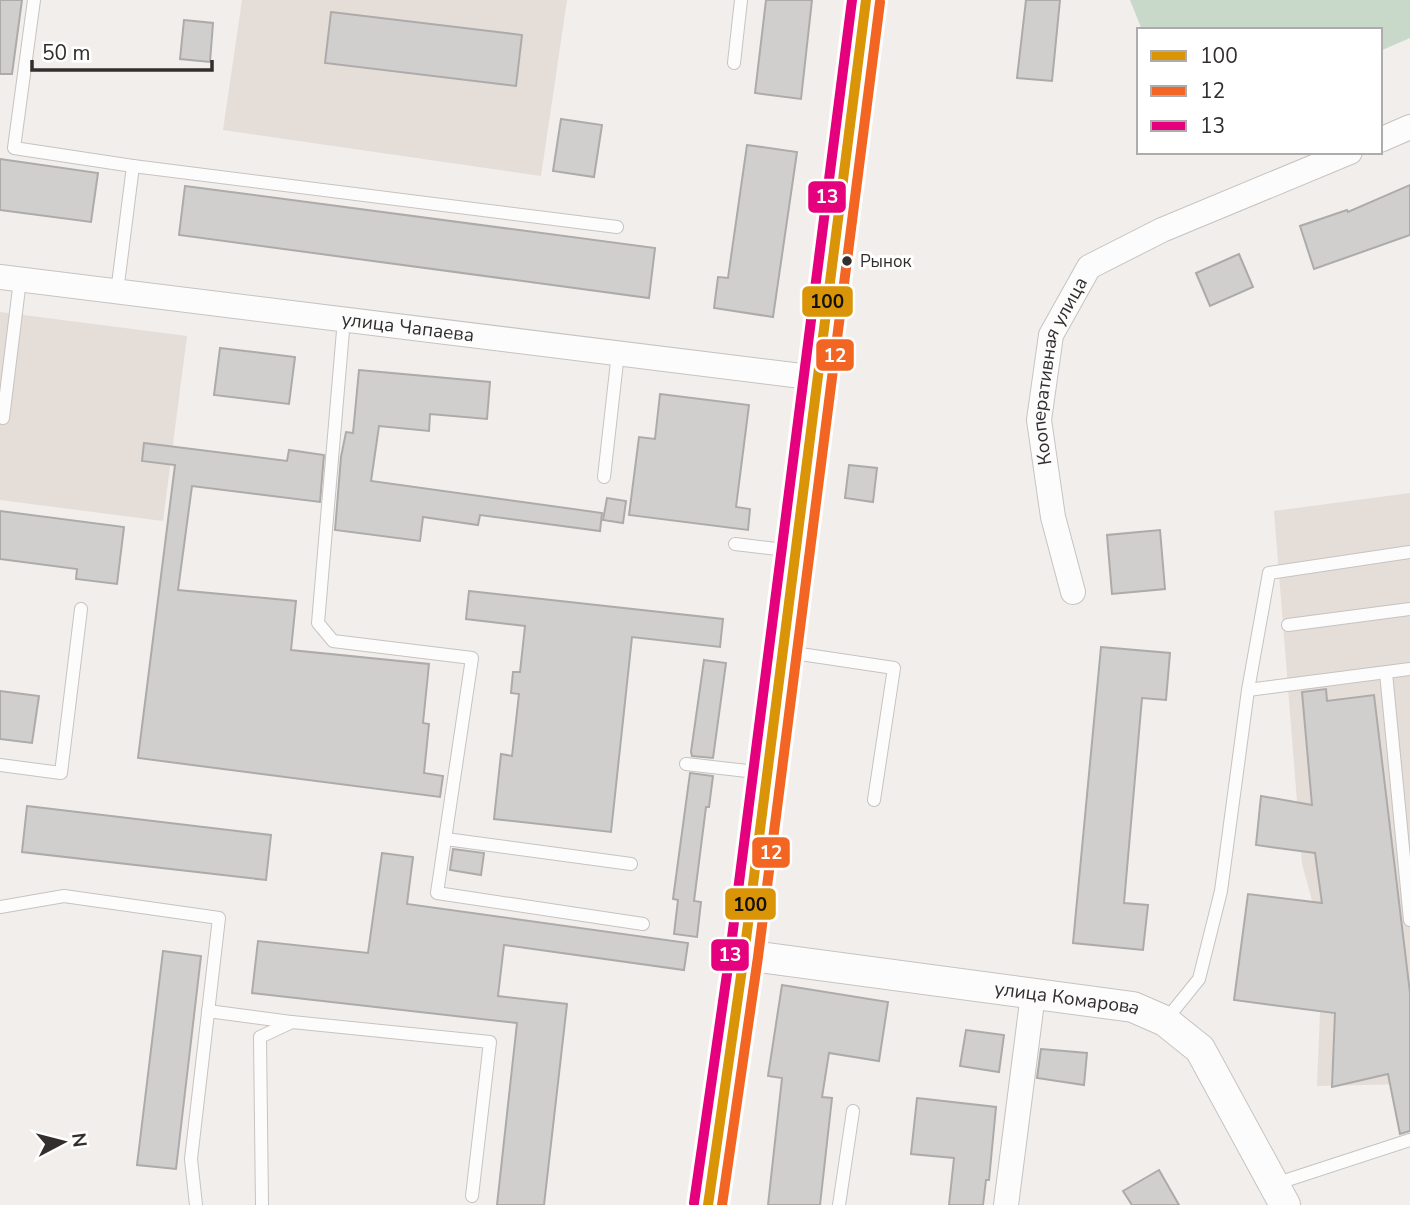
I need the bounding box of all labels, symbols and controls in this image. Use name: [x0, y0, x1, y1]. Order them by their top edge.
scale bar: [32, 28, 212, 72]
legend: [1137, 28, 1382, 154]
text: 50 m: [42, 39, 91, 67]
text: 100: [1200, 42, 1238, 70]
text: 12: [1200, 77, 1225, 105]
text: 13: [1200, 112, 1225, 140]
line badge: 13: [807, 180, 847, 214]
text: 13: [816, 184, 838, 210]
place label: Рынок: [860, 250, 912, 273]
marker: Рынок: [840, 254, 854, 268]
street label: Кооперативная улица: [1026, 272, 1094, 467]
line badge: 100: [801, 285, 854, 318]
text: 100: [810, 289, 844, 315]
street label: улица Чапаева: [340, 306, 476, 348]
line badge: 12: [815, 338, 855, 372]
text: 12: [824, 343, 846, 369]
line badge: 12: [751, 836, 791, 869]
text: 12: [760, 840, 782, 866]
line badge: 100: [724, 887, 777, 921]
text: 100: [733, 892, 767, 918]
line badge: 13: [710, 938, 750, 972]
text: 13: [719, 942, 741, 968]
street label: улица Комарова: [993, 976, 1144, 1022]
north arrow: [28, 1107, 98, 1177]
text: N: [65, 1131, 93, 1149]

